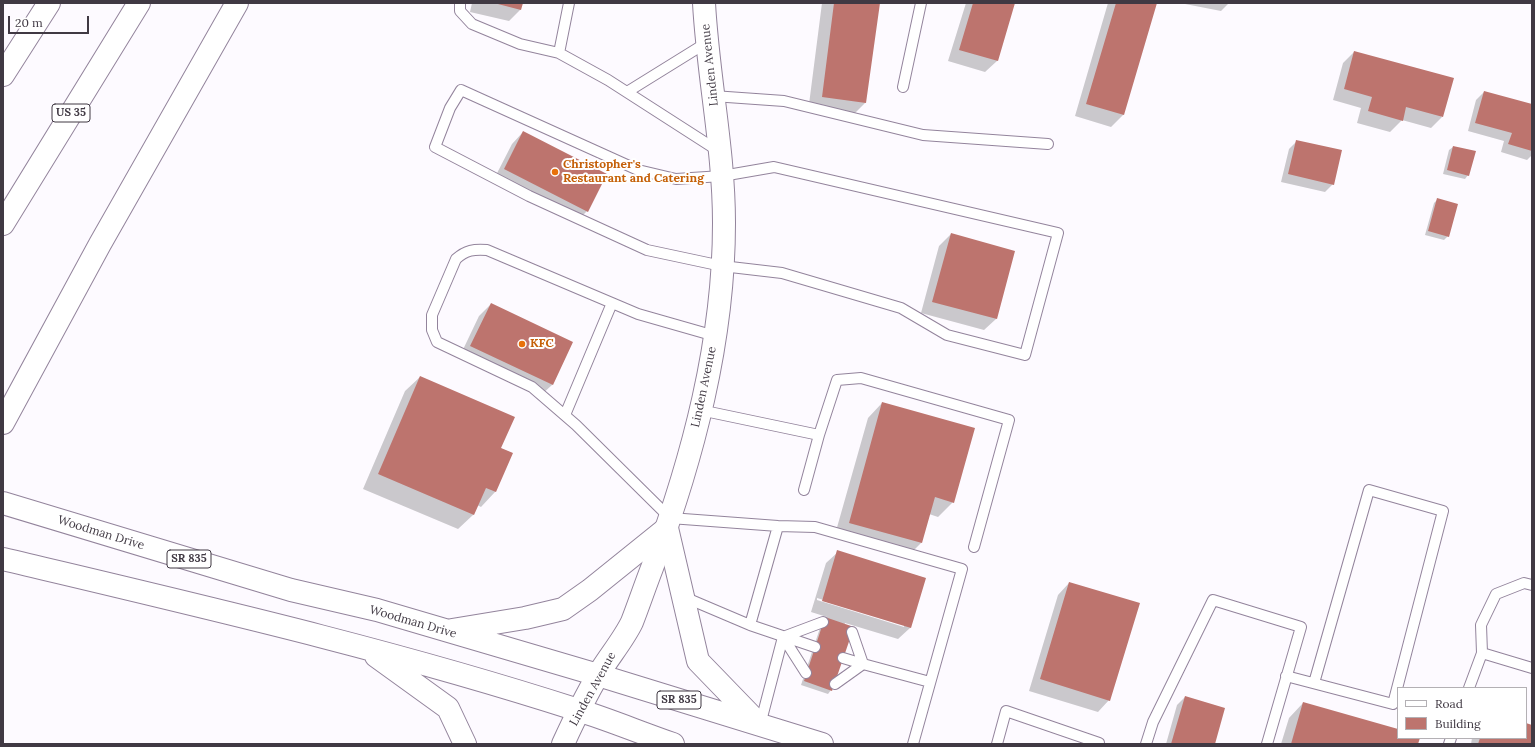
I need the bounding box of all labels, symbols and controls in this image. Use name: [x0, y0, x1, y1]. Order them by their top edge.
scale bar: [10, 8, 91, 34]
text: 20 m: [15, 15, 43, 30]
street label: Linden Avenue: [699, 23, 721, 107]
road number: US 35: [52, 104, 90, 122]
place label: Christopher's Restaurant and Catering: [563, 158, 704, 186]
marker: Christopher's Restaurant and Catering: [550, 167, 560, 177]
place label: KFC: [530, 337, 554, 351]
marker: KFC: [517, 339, 527, 349]
street label: Linden Avenue: [688, 345, 720, 429]
street label: Woodman Drive: [56, 513, 146, 553]
road number: SR 835: [167, 550, 211, 568]
street label: Woodman Drive: [368, 603, 458, 641]
street label: Linden Avenue: [567, 649, 619, 729]
legend: [1397, 687, 1527, 739]
road number: SR 835: [657, 691, 701, 709]
text: Road: [1435, 696, 1463, 711]
text: Building: [1435, 716, 1481, 731]

